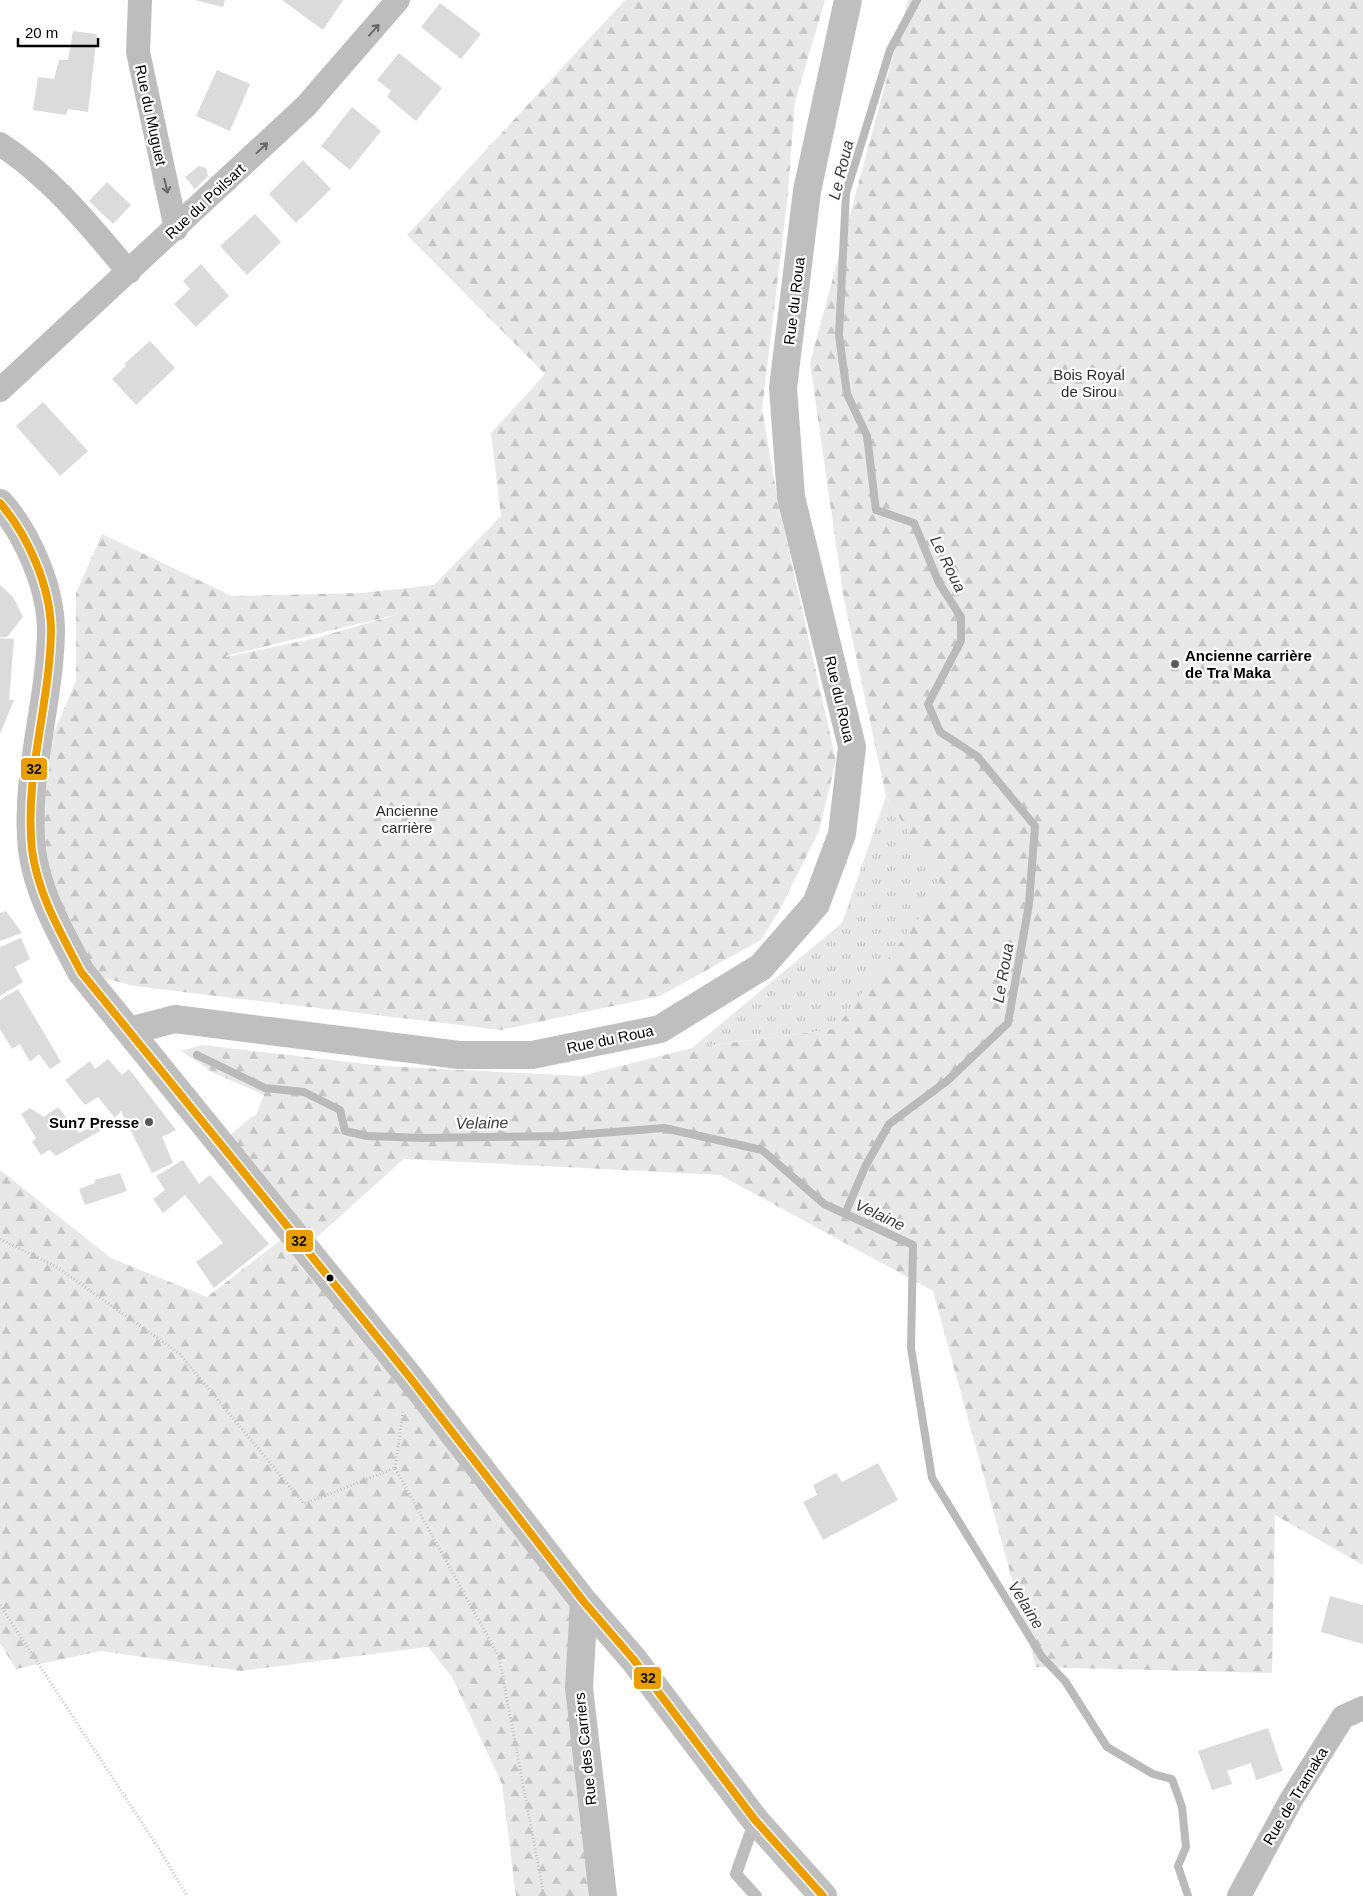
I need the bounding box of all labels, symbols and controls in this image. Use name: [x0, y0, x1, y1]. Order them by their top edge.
scale bar: [18, 15, 98, 47]
text: 20 m: [25, 24, 58, 41]
one-way arrow: [368, 24, 379, 37]
street label: Rue du Muguet: [132, 63, 170, 168]
water label: Le Roua: [825, 139, 857, 201]
one-way arrow: [256, 142, 268, 154]
street label: Rue du Poilsart: [162, 159, 249, 242]
one-way arrow: [162, 177, 171, 193]
street label: Rue du Roua: [780, 255, 808, 346]
park label: Bois Royal de Sirou: [1053, 366, 1125, 400]
water label: Le Roua: [927, 533, 969, 595]
place label: Ancienne carrière de Tra Maka: [1185, 647, 1312, 681]
street label: Rue du Roua: [822, 654, 858, 745]
marker: Ancienne carrière de Tra Maka: [1169, 658, 1181, 670]
line badge: 32: [20, 757, 48, 781]
text: 32: [26, 761, 42, 777]
park label: Ancienne carrière: [376, 802, 438, 836]
water label: Le Roua: [989, 942, 1017, 1004]
street label: Rue du Roua: [565, 1021, 656, 1057]
place label: Sun7 Presse: [49, 1114, 139, 1131]
water label: Velaine: [455, 1114, 509, 1132]
marker: Sun7 Presse: [143, 1116, 155, 1128]
water label: Velaine: [852, 1196, 908, 1234]
line badge: 32: [285, 1229, 314, 1253]
text: 32: [291, 1233, 307, 1249]
unlabelled marker: [325, 1273, 335, 1283]
water label: Velaine: [1005, 1578, 1047, 1632]
line badge: 32: [633, 1666, 662, 1690]
text: 32: [640, 1670, 656, 1686]
street label: Rue des Carriers: [571, 1692, 599, 1806]
street label: Rue de Tramaka: [1259, 1744, 1331, 1848]

